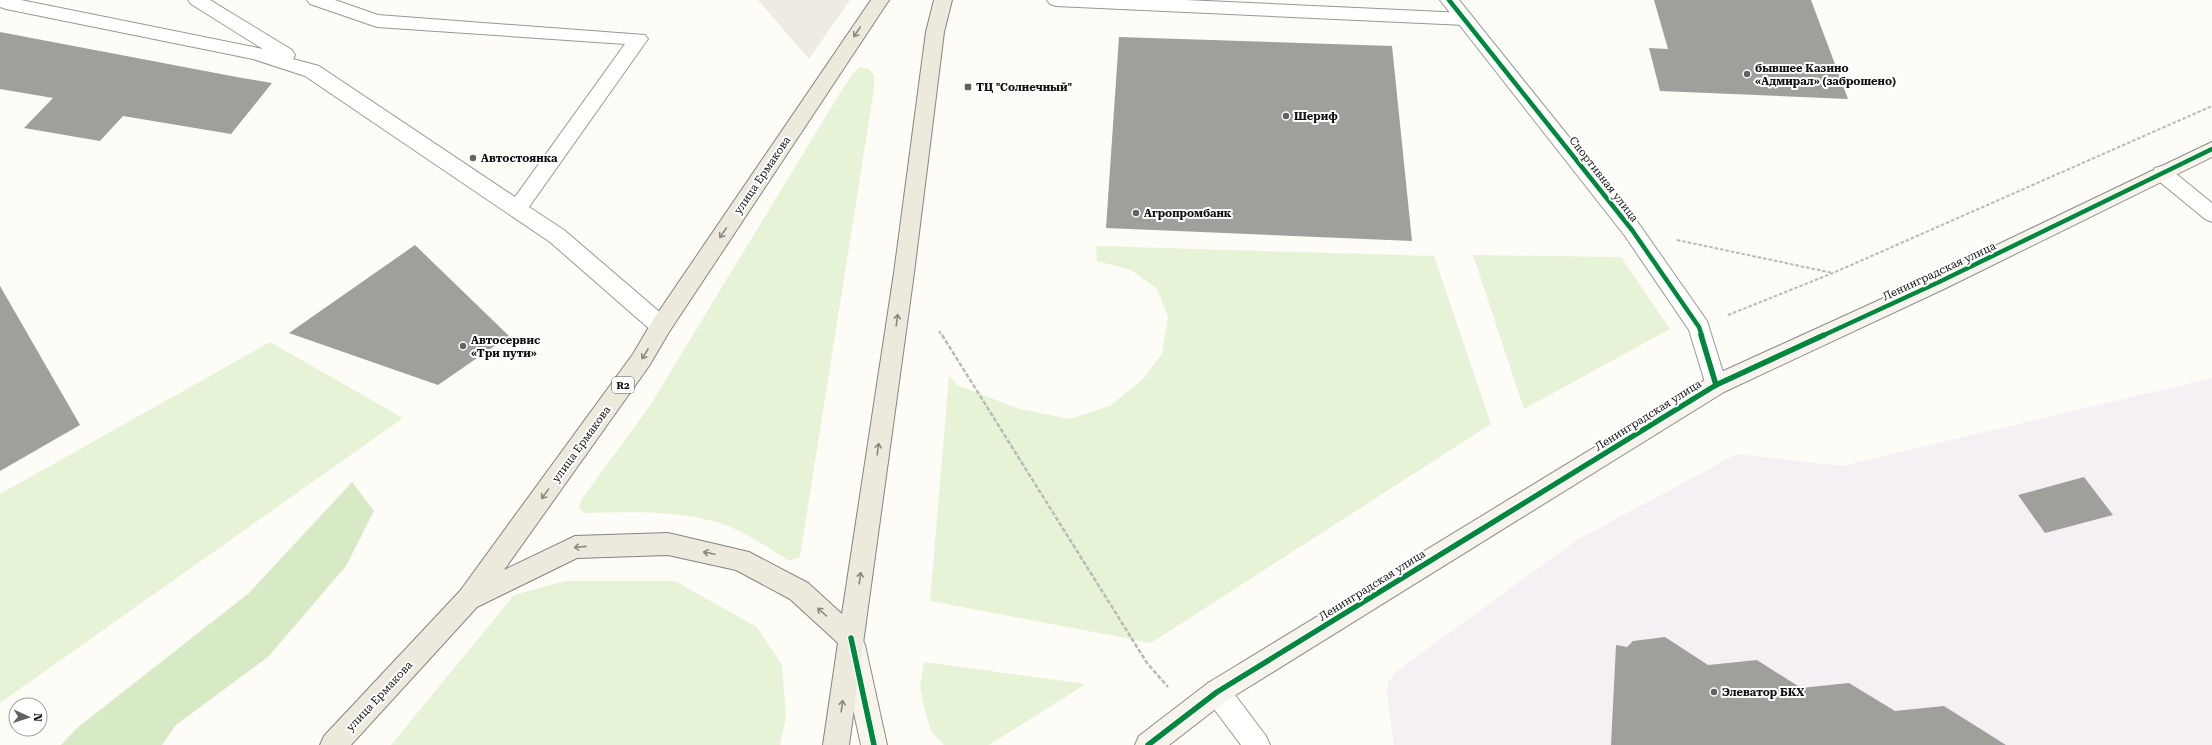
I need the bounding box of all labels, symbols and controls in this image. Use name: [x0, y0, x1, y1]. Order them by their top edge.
one-way arrow: [853, 26, 861, 37]
place label: бывшее Казино «Адмирал» (заброшено): [1755, 62, 1896, 88]
marker: бывшее Казино «Адмирал» (заброшено): [1742, 69, 1752, 79]
place label: ТЦ "Солнечный": [976, 81, 1073, 94]
marker: ТЦ "Солнечный": [963, 82, 973, 92]
place label: Шериф: [1294, 110, 1338, 123]
marker: Шериф: [1281, 111, 1291, 121]
street label: улица Ермакова: [732, 134, 793, 217]
street label: Спортивная улица: [1566, 134, 1641, 225]
place label: Автостоянка: [481, 152, 558, 165]
marker: Автостоянка: [468, 153, 478, 163]
place label: Агропромбанк: [1144, 207, 1232, 220]
marker: Агропромбанк: [1131, 208, 1141, 218]
one-way arrow: [719, 227, 727, 238]
street label: Ленинградская улица: [1881, 239, 1998, 303]
one-way arrow: [893, 314, 901, 327]
place label: Автосервис «Три пути»: [471, 334, 541, 360]
marker: Автосервис «Три пути»: [458, 341, 468, 351]
one-way arrow: [640, 348, 648, 360]
road number: R2: [612, 377, 634, 393]
street label: Ленинградская улица: [1593, 377, 1704, 454]
street label: улица Ермакова: [549, 404, 613, 485]
one-way arrow: [874, 443, 882, 456]
one-way arrow: [541, 488, 549, 499]
one-way arrow: [574, 544, 587, 551]
street label: Ленинградская улица: [1317, 547, 1428, 624]
one-way arrow: [703, 548, 716, 556]
one-way arrow: [856, 572, 864, 585]
one-way arrow: [817, 607, 827, 617]
street label: улица Ермакова: [344, 659, 415, 734]
place label: Элеватор БКХ: [1722, 686, 1804, 699]
marker: Элеватор БКХ: [1709, 687, 1719, 697]
north arrow: [8, 697, 48, 737]
one-way arrow: [838, 700, 846, 713]
text: N: [31, 713, 44, 723]

